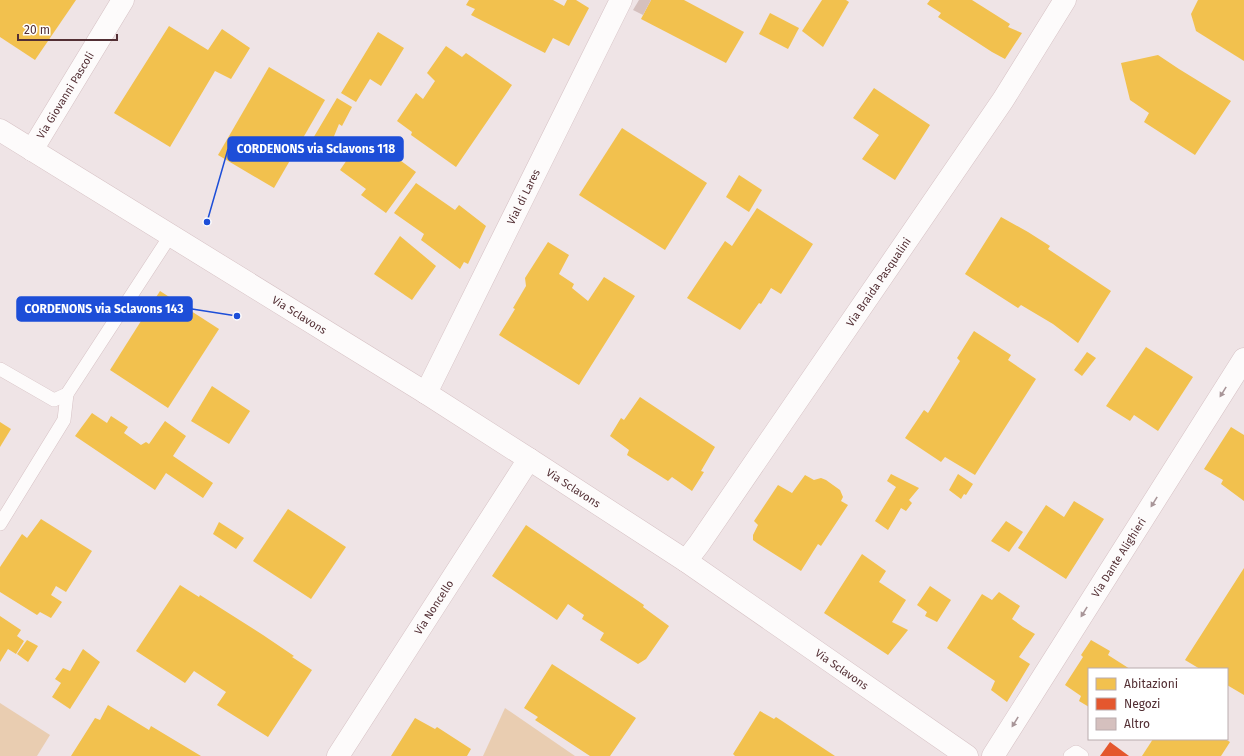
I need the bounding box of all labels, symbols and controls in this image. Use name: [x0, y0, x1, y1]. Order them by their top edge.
scale bar: [18, 16, 117, 42]
text: 20 m: [24, 23, 50, 37]
street label: Via Giovanni Pascoli: [34, 50, 97, 141]
callout: CORDENONS via Sclavons 118: [228, 137, 403, 161]
text: CORDENONS via Sclavons 118: [237, 142, 395, 156]
street label: Vial di Lares: [505, 167, 543, 227]
street label: Via Braida Pasqualini: [844, 235, 914, 329]
street label: Via Sclavons: [270, 294, 329, 337]
callout: CORDENONS via Sclavons 143: [17, 297, 192, 321]
text: CORDENONS via Sclavons 143: [25, 302, 183, 316]
one-way arrow: [1219, 387, 1227, 397]
street label: Via Sclavons: [544, 466, 603, 511]
one-way arrow: [1150, 497, 1158, 507]
street label: Via Dante Alighieri: [1089, 515, 1149, 600]
street label: Via Noncello: [412, 578, 457, 637]
one-way arrow: [1081, 606, 1088, 618]
street label: Via Sclavons: [813, 647, 871, 693]
legend: [1088, 668, 1228, 740]
text: Abitazioni: [1124, 677, 1178, 691]
text: Negozi: [1124, 697, 1160, 711]
one-way arrow: [1011, 717, 1019, 727]
text: Altro: [1124, 717, 1150, 731]

